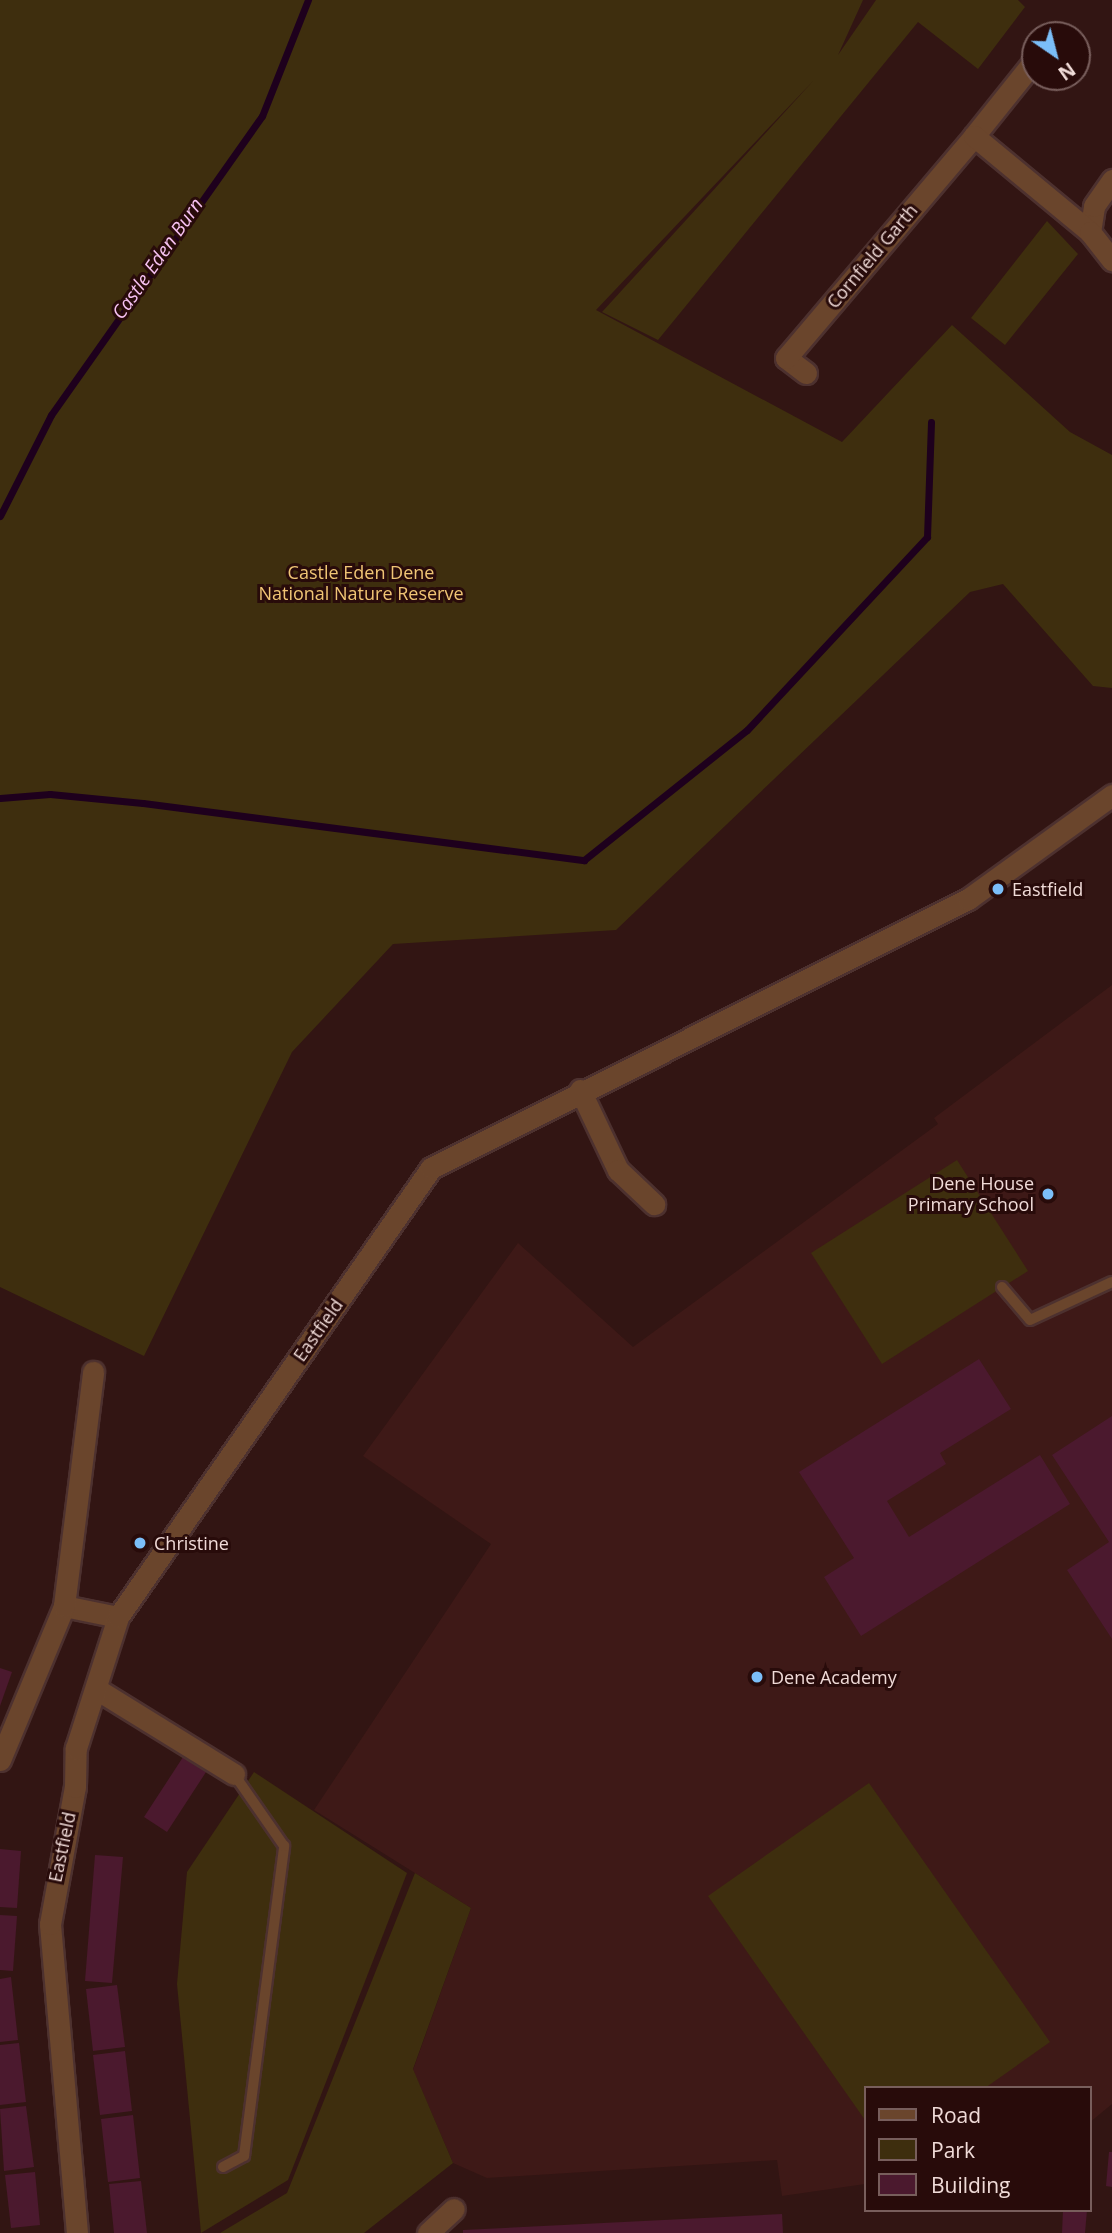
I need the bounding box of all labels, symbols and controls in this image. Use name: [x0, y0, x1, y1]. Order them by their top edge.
north arrow: [1021, 21, 1091, 91]
text: N: [1053, 56, 1081, 87]
water label: Castle Eden Burn: [108, 194, 208, 324]
street label: Cornfield Garth: [822, 199, 922, 313]
park label: Castle Eden Dene National Nature Reserve: [258, 562, 464, 604]
place label: Eastfield: [1012, 878, 1083, 900]
marker: Eastfield: [990, 881, 1006, 897]
place label: Dene House Primary School: [908, 1173, 1034, 1216]
marker: Dene House Primary School: [1040, 1186, 1056, 1202]
street label: Eastfield: [289, 1295, 347, 1365]
place label: Christine: [154, 1532, 229, 1554]
marker: Christine: [132, 1535, 148, 1551]
place label: Dene Academy: [771, 1666, 897, 1688]
marker: Dene Academy: [749, 1669, 765, 1685]
street label: Eastfield: [44, 1810, 80, 1884]
legend: [864, 2086, 1091, 2212]
text: Road: [931, 2101, 981, 2129]
text: Park: [931, 2136, 975, 2164]
text: Building: [931, 2171, 1010, 2199]

